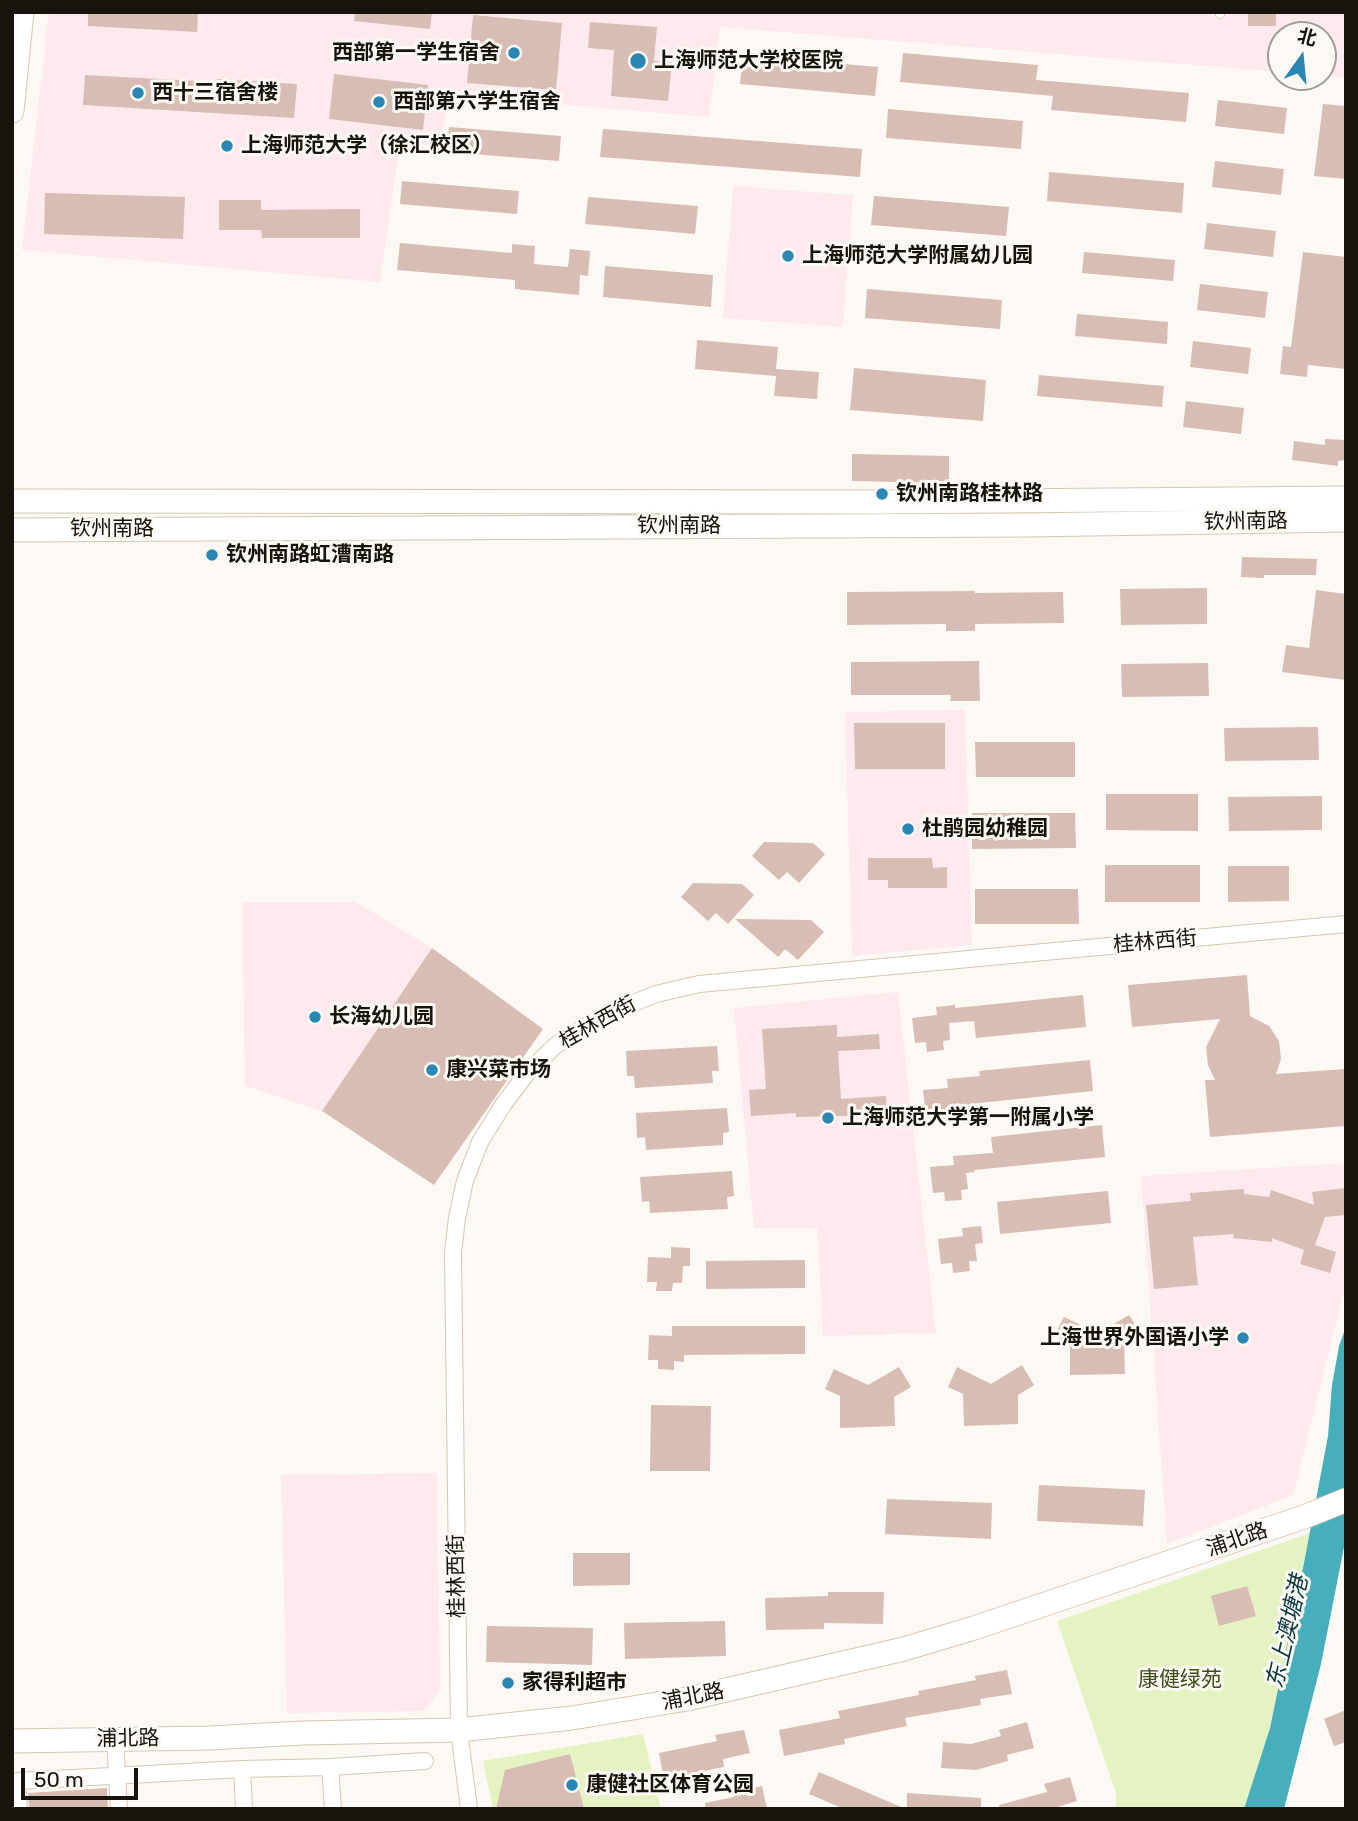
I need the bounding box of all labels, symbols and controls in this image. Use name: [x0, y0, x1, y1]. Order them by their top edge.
north arrow: [1267, 21, 1337, 91]
text: 北: [1295, 24, 1319, 51]
place label: 西部第一学生宿舍: [332, 40, 500, 66]
marker: 西部第一学生宿舍: [506, 45, 522, 61]
place label: 上海师范大学校医院: [654, 48, 843, 74]
marker: 上海师范大学校医院: [628, 51, 648, 71]
place label: 西十三宿舍楼: [152, 80, 278, 106]
marker: 西十三宿舍楼: [130, 85, 146, 101]
place label: 西部第六学生宿舍: [393, 89, 561, 115]
marker: 西部第六学生宿舍: [371, 94, 387, 110]
place label: 上海师范大学（徐汇校区）: [241, 133, 493, 159]
marker: 上海师范大学（徐汇校区）: [219, 138, 235, 154]
place label: 上海师范大学附属幼儿园: [802, 243, 1033, 269]
marker: 上海师范大学附属幼儿园: [780, 248, 796, 264]
place label: 钦州南路桂林路: [896, 481, 1043, 507]
marker: 钦州南路桂林路: [874, 486, 890, 502]
street label: 钦州南路: [1204, 509, 1288, 535]
street label: 钦州南路: [637, 513, 721, 539]
street label: 钦州南路: [70, 516, 154, 542]
place label: 钦州南路虹漕南路: [226, 542, 394, 568]
marker: 钦州南路虹漕南路: [204, 547, 220, 563]
place label: 杜鹃园幼稚园: [922, 816, 1048, 842]
marker: 杜鹃园幼稚园: [900, 821, 916, 837]
street label: 桂林西街: [1112, 926, 1198, 958]
street label: 桂林西街: [555, 992, 641, 1054]
place label: 长海幼儿园: [329, 1004, 434, 1030]
marker: 长海幼儿园: [307, 1009, 323, 1025]
place label: 康兴菜市场: [446, 1057, 551, 1083]
marker: 康兴菜市场: [424, 1062, 440, 1078]
place label: 上海师范大学第一附属小学: [842, 1105, 1094, 1131]
marker: 上海师范大学第一附属小学: [820, 1110, 836, 1126]
place label: 上海世界外国语小学: [1040, 1325, 1229, 1351]
marker: 上海世界外国语小学: [1235, 1330, 1251, 1346]
street label: 浦北路: [1203, 1518, 1271, 1562]
street label: 桂林西街: [444, 1534, 470, 1618]
water label: 东上澳塘港: [1262, 1573, 1314, 1691]
park label: 康健绿苑: [1138, 1667, 1222, 1693]
place label: 家得利超市: [522, 1670, 627, 1696]
marker: 家得利超市: [500, 1675, 516, 1691]
street label: 浦北路: [660, 1679, 726, 1715]
street label: 浦北路: [96, 1726, 160, 1752]
scale bar: [24, 1755, 142, 1799]
text: 50 m: [34, 1767, 84, 1792]
place label: 康健社区体育公园: [586, 1772, 754, 1798]
marker: 康健社区体育公园: [564, 1777, 580, 1793]

